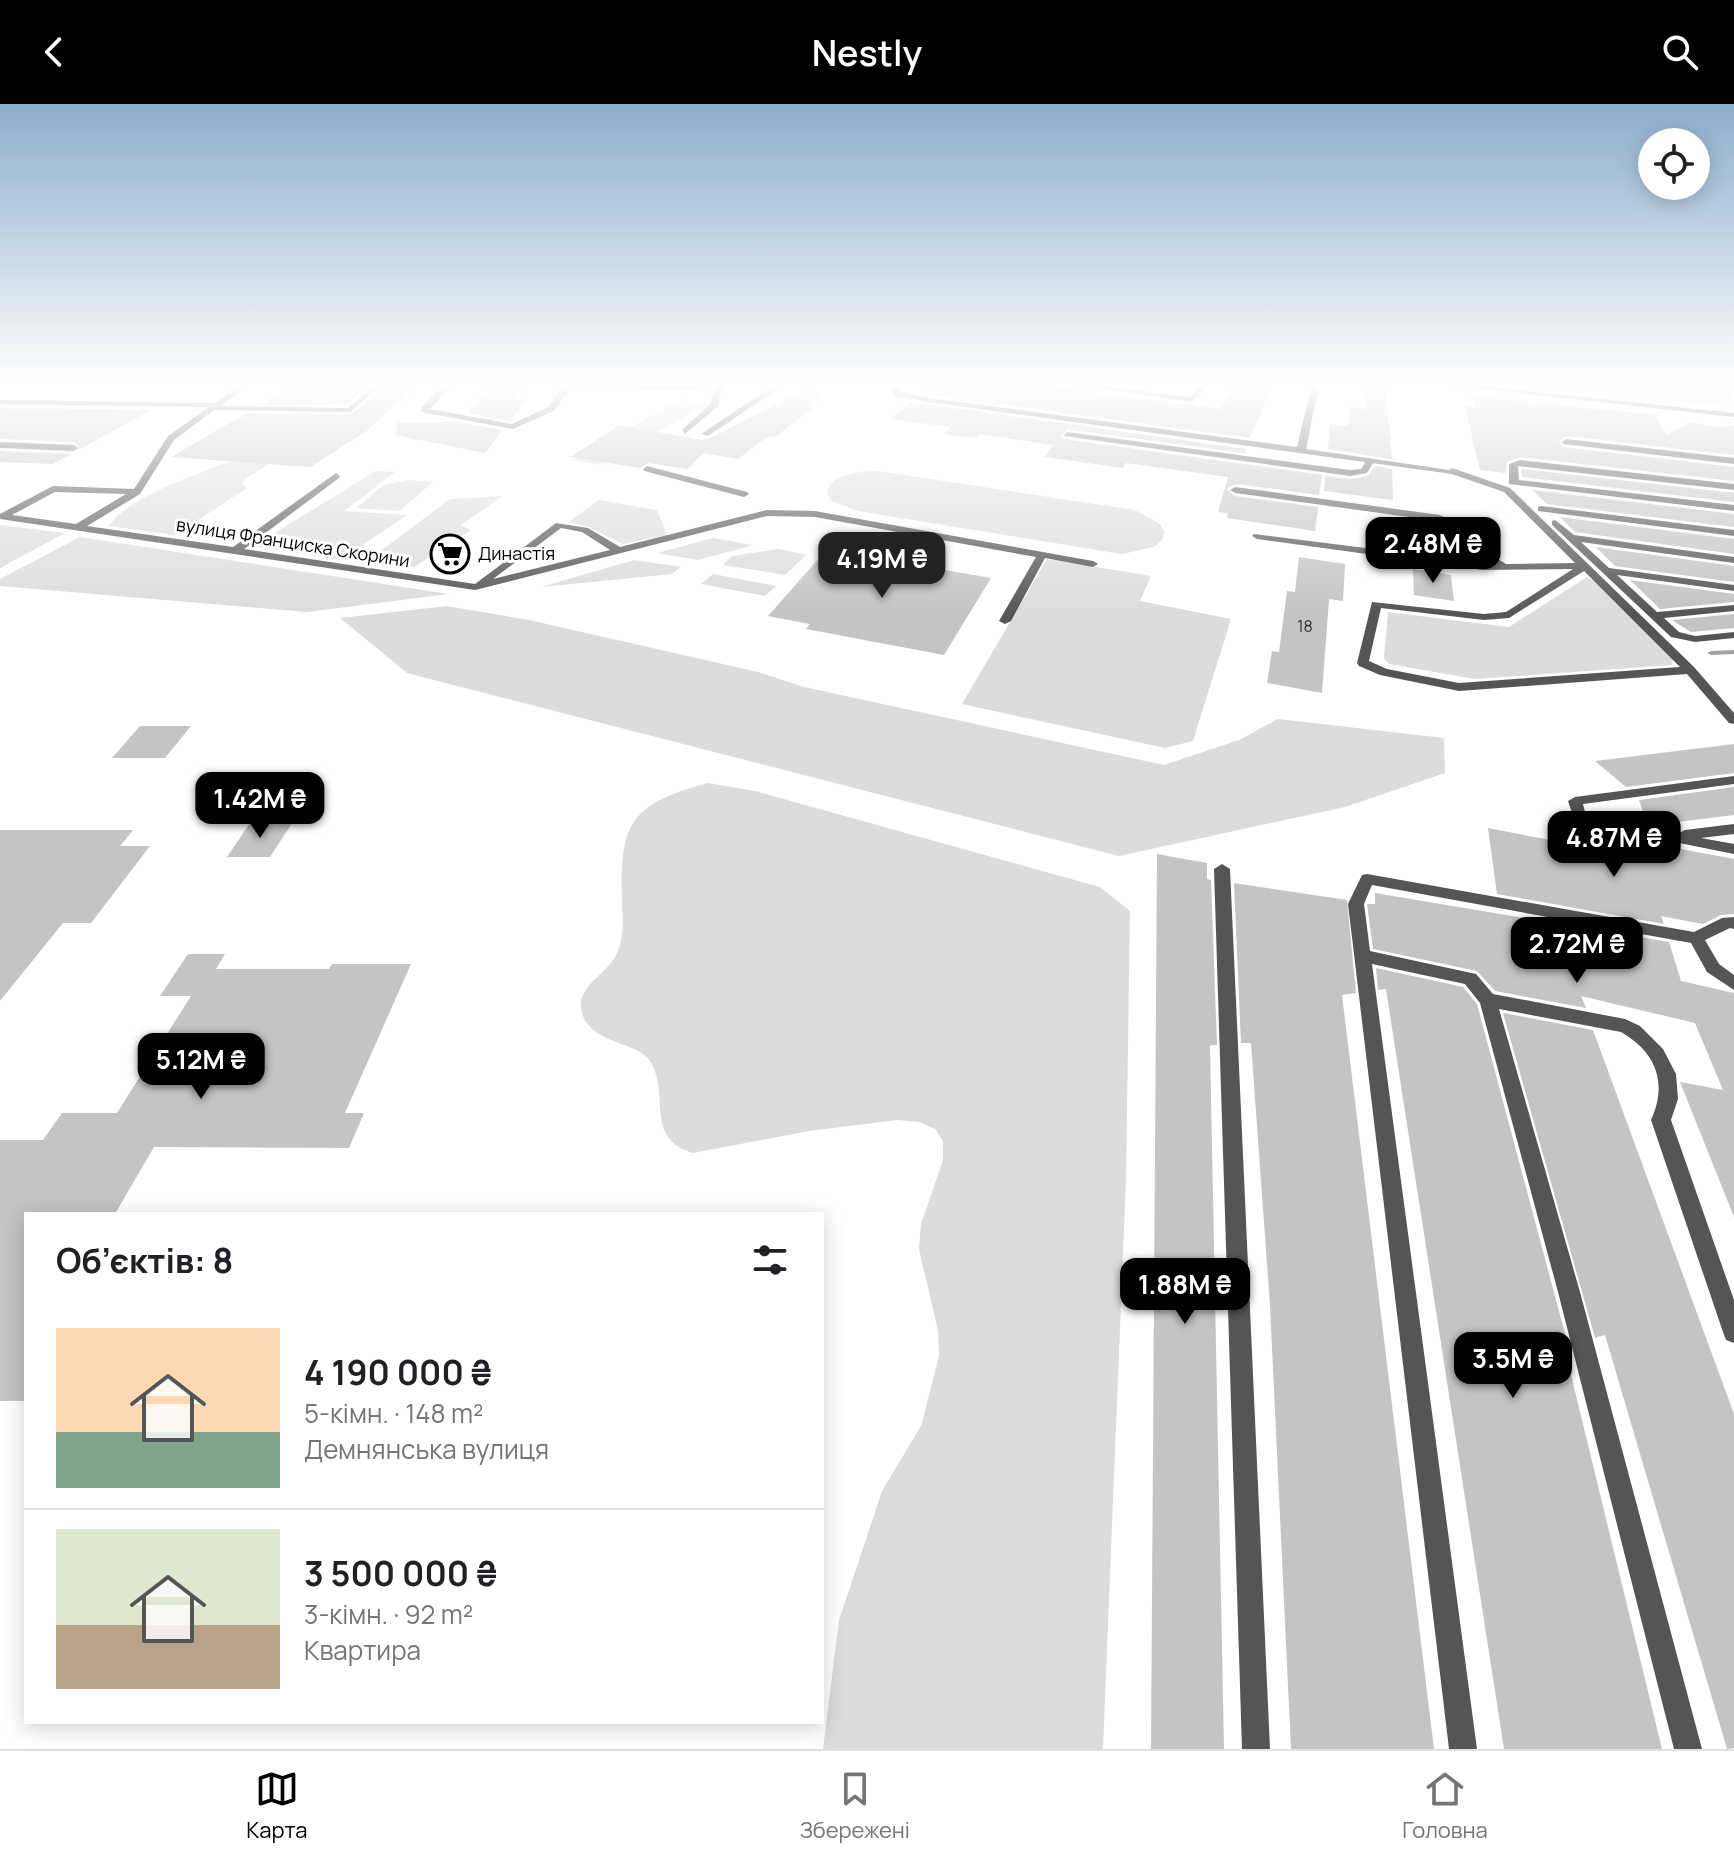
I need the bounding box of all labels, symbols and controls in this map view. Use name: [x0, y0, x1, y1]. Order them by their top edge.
text: Nestly: [812, 28, 922, 77]
icon: back: [32, 30, 76, 74]
icon: search: [1658, 30, 1702, 74]
map controls: [1638, 128, 1710, 200]
button: locate: [1638, 128, 1710, 200]
street label: вулиця Франциска Скорини: [175, 512, 412, 572]
pin: 2.48M ₴: [1359, 517, 1507, 585]
text: 2.48M ₴: [1384, 525, 1482, 561]
pin: 4.19M ₴: [808, 532, 956, 600]
supermarket icon: Династія: [429, 533, 471, 575]
text: 4.19M ₴: [836, 540, 928, 576]
place label: Династія: [478, 541, 555, 565]
house number: 18: [1297, 615, 1313, 637]
pin: 1.42M ₴: [186, 772, 334, 840]
text: 1.42M ₴: [213, 780, 307, 816]
pin: 4.87M ₴: [1540, 811, 1688, 879]
text: 4.87M ₴: [1566, 819, 1662, 855]
pin: 2.72M ₴: [1503, 917, 1651, 985]
text: 2.72M ₴: [1529, 925, 1625, 961]
pin: 5.12M ₴: [127, 1033, 275, 1101]
text: 5.12M ₴: [156, 1041, 246, 1077]
text: Об’єктів: 8: [56, 1237, 233, 1283]
icon: filters: [748, 1238, 792, 1282]
pin: 1.88M ₴: [1111, 1258, 1259, 1326]
text: 1.88M ₴: [1138, 1266, 1232, 1302]
pin: 3.5M ₴: [1448, 1332, 1578, 1400]
text: 3.5M ₴: [1472, 1340, 1554, 1376]
text: 4 190 000 ₴: [304, 1349, 492, 1395]
icon: home: [120, 1360, 216, 1456]
text: 5-кімн. · 148 m²: [304, 1395, 483, 1431]
text: Демнянська вулиця: [304, 1431, 549, 1467]
text: 3 500 000 ₴: [304, 1550, 497, 1596]
icon: home: [120, 1561, 216, 1657]
text: 3-кімн. · 92 m²: [304, 1596, 473, 1632]
text: Квартира: [304, 1632, 421, 1668]
tab: Карта: [246, 1767, 307, 1845]
tab: Збережені: [800, 1767, 910, 1845]
tab: Головна: [1402, 1767, 1488, 1845]

